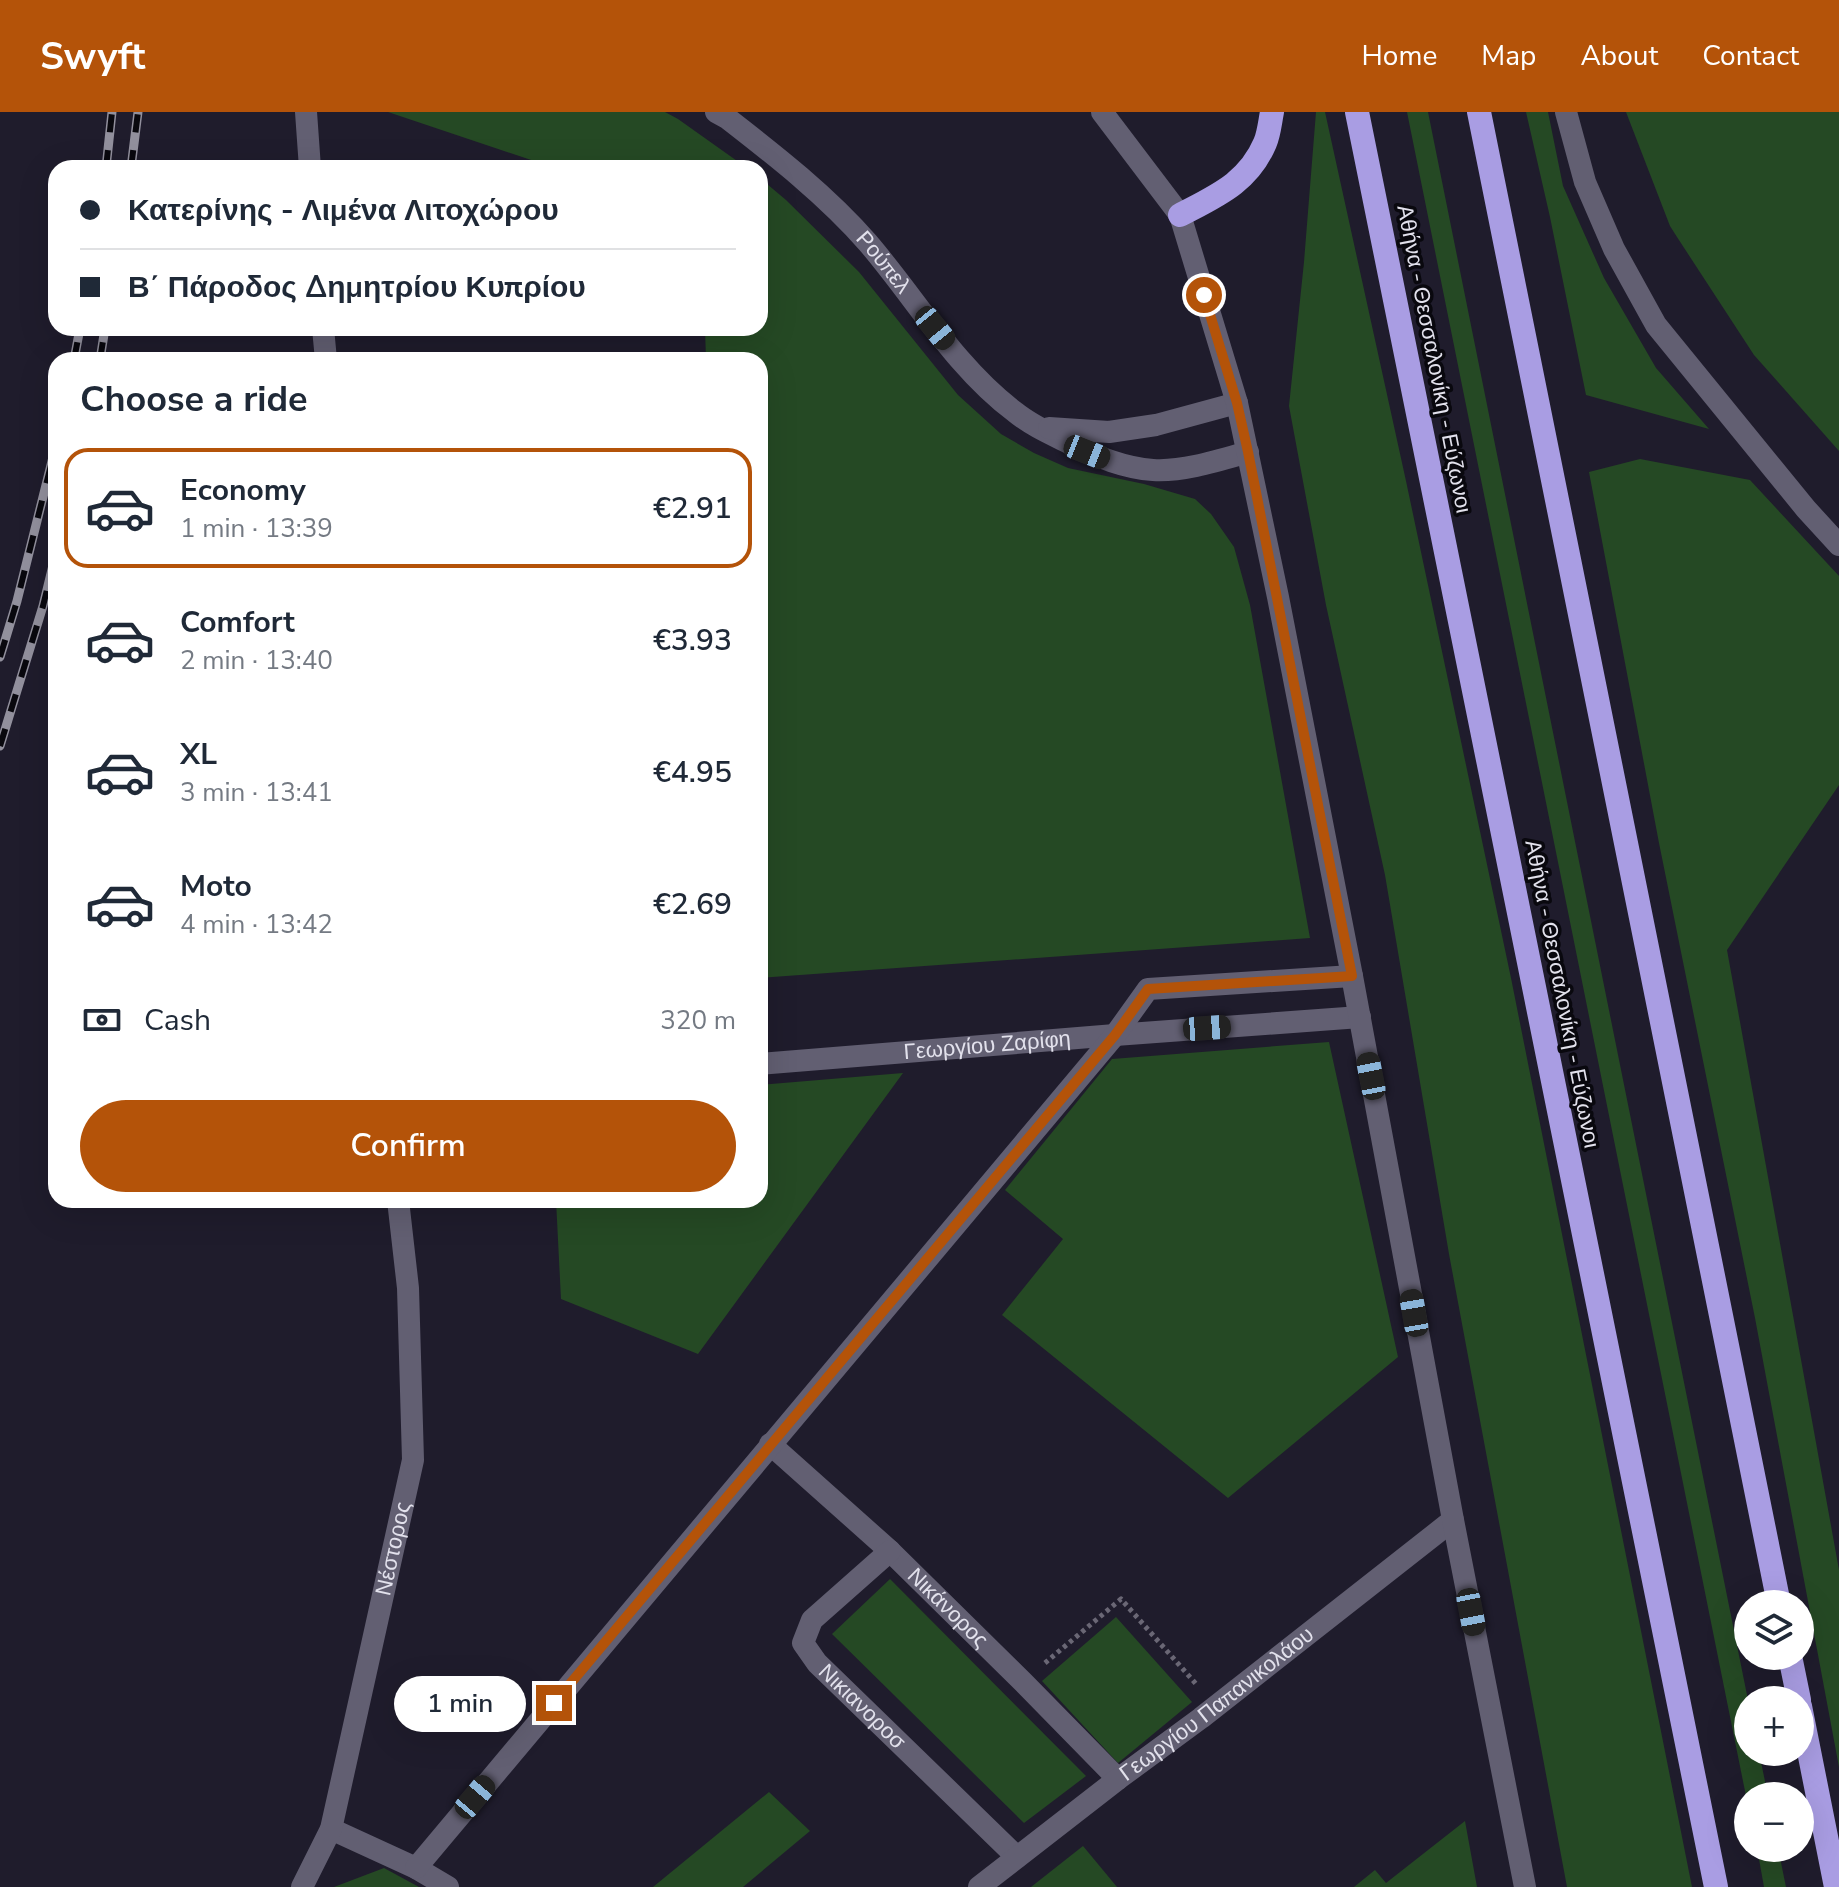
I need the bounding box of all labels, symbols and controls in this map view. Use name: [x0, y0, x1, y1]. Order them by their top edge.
text: Swyft: [40, 31, 145, 82]
text: Home: [1362, 37, 1437, 75]
text: Map: [1481, 37, 1536, 75]
text: About: [1580, 37, 1658, 75]
text: Contact: [1702, 37, 1799, 75]
text: Κατερίνης - Λιμένα Λιτοχώρου: [128, 190, 559, 231]
street label: Αθήνα - Θεσσαλονίκη - Εύζωνοι: [1389, 202, 1479, 516]
street label: Ρούπελ: [849, 224, 918, 300]
text: Β΄ Πάροδος Δημητρίου Κυπρίου: [128, 267, 586, 308]
route start: [1186, 277, 1222, 313]
car: [911, 302, 959, 354]
text: Choose a ride: [80, 375, 308, 424]
car: [1060, 432, 1114, 472]
text: Economy: [180, 470, 306, 511]
icon: car: [84, 472, 156, 544]
text: €2.91: [653, 488, 732, 529]
text: 1 min · 13:39: [180, 511, 333, 546]
text: Comfort: [180, 602, 295, 643]
icon: car: [84, 604, 156, 676]
text: €3.93: [653, 620, 732, 661]
text: 2 min · 13:40: [180, 643, 333, 678]
text: XL: [180, 734, 217, 775]
icon: car: [84, 736, 156, 808]
text: €4.95: [653, 752, 732, 793]
text: 3 min · 13:41: [180, 775, 333, 810]
street label: Αθήνα - Θεσσαλονίκη - Εύζωνοι: [1517, 837, 1607, 1151]
text: Moto: [180, 866, 252, 907]
icon: car: [84, 868, 156, 940]
text: €2.69: [653, 884, 732, 925]
text: 4 min · 13:42: [180, 907, 333, 942]
icon: cash: [80, 998, 124, 1042]
text: Cash: [144, 1000, 211, 1041]
text: 320 m: [660, 1003, 736, 1038]
car: [1182, 1014, 1232, 1042]
street label: Γεωργίου Ζαρίφη: [903, 1024, 1072, 1067]
car: [1355, 1050, 1387, 1102]
button: Confirm: [80, 1100, 736, 1192]
car: [1398, 1287, 1430, 1339]
street label: Νέστορος: [368, 1499, 418, 1598]
street label: Νικάνορος: [901, 1561, 995, 1655]
car: [1455, 1586, 1487, 1638]
map controls: [1734, 1590, 1814, 1862]
button: layers: [1734, 1590, 1814, 1670]
street label: Γεωργίου Παπανικολάου: [1113, 1620, 1320, 1788]
street label: Νικιανοροσ: [812, 1657, 913, 1756]
callout: 1 min: [394, 1675, 526, 1731]
route end: [536, 1685, 572, 1721]
text: 1 min: [427, 1686, 493, 1721]
button: +: [1734, 1686, 1814, 1766]
car: [450, 1771, 500, 1823]
button: −: [1734, 1782, 1814, 1862]

